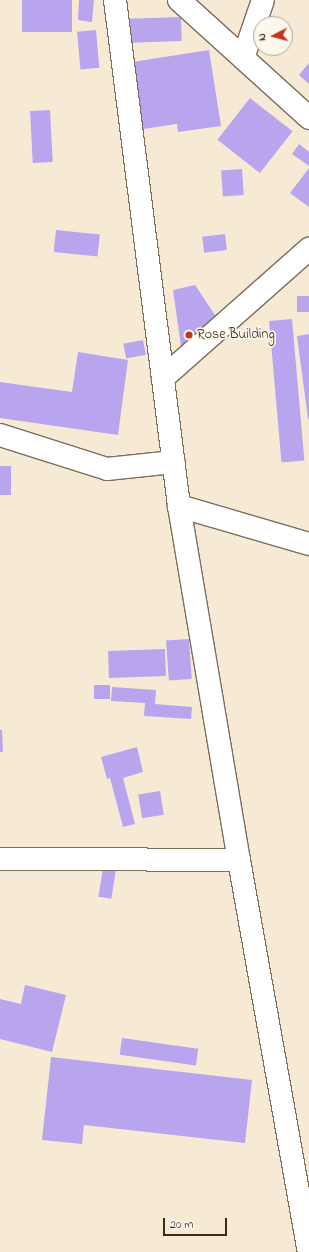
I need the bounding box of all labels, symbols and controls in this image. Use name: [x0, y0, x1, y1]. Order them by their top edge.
north arrow: [253, 16, 293, 56]
text: N: [254, 33, 270, 42]
place label: Rose Building: [197, 327, 275, 343]
marker: Rose Building: [184, 330, 194, 340]
scale bar: [165, 1210, 229, 1236]
text: 20 m: [170, 1216, 193, 1234]

